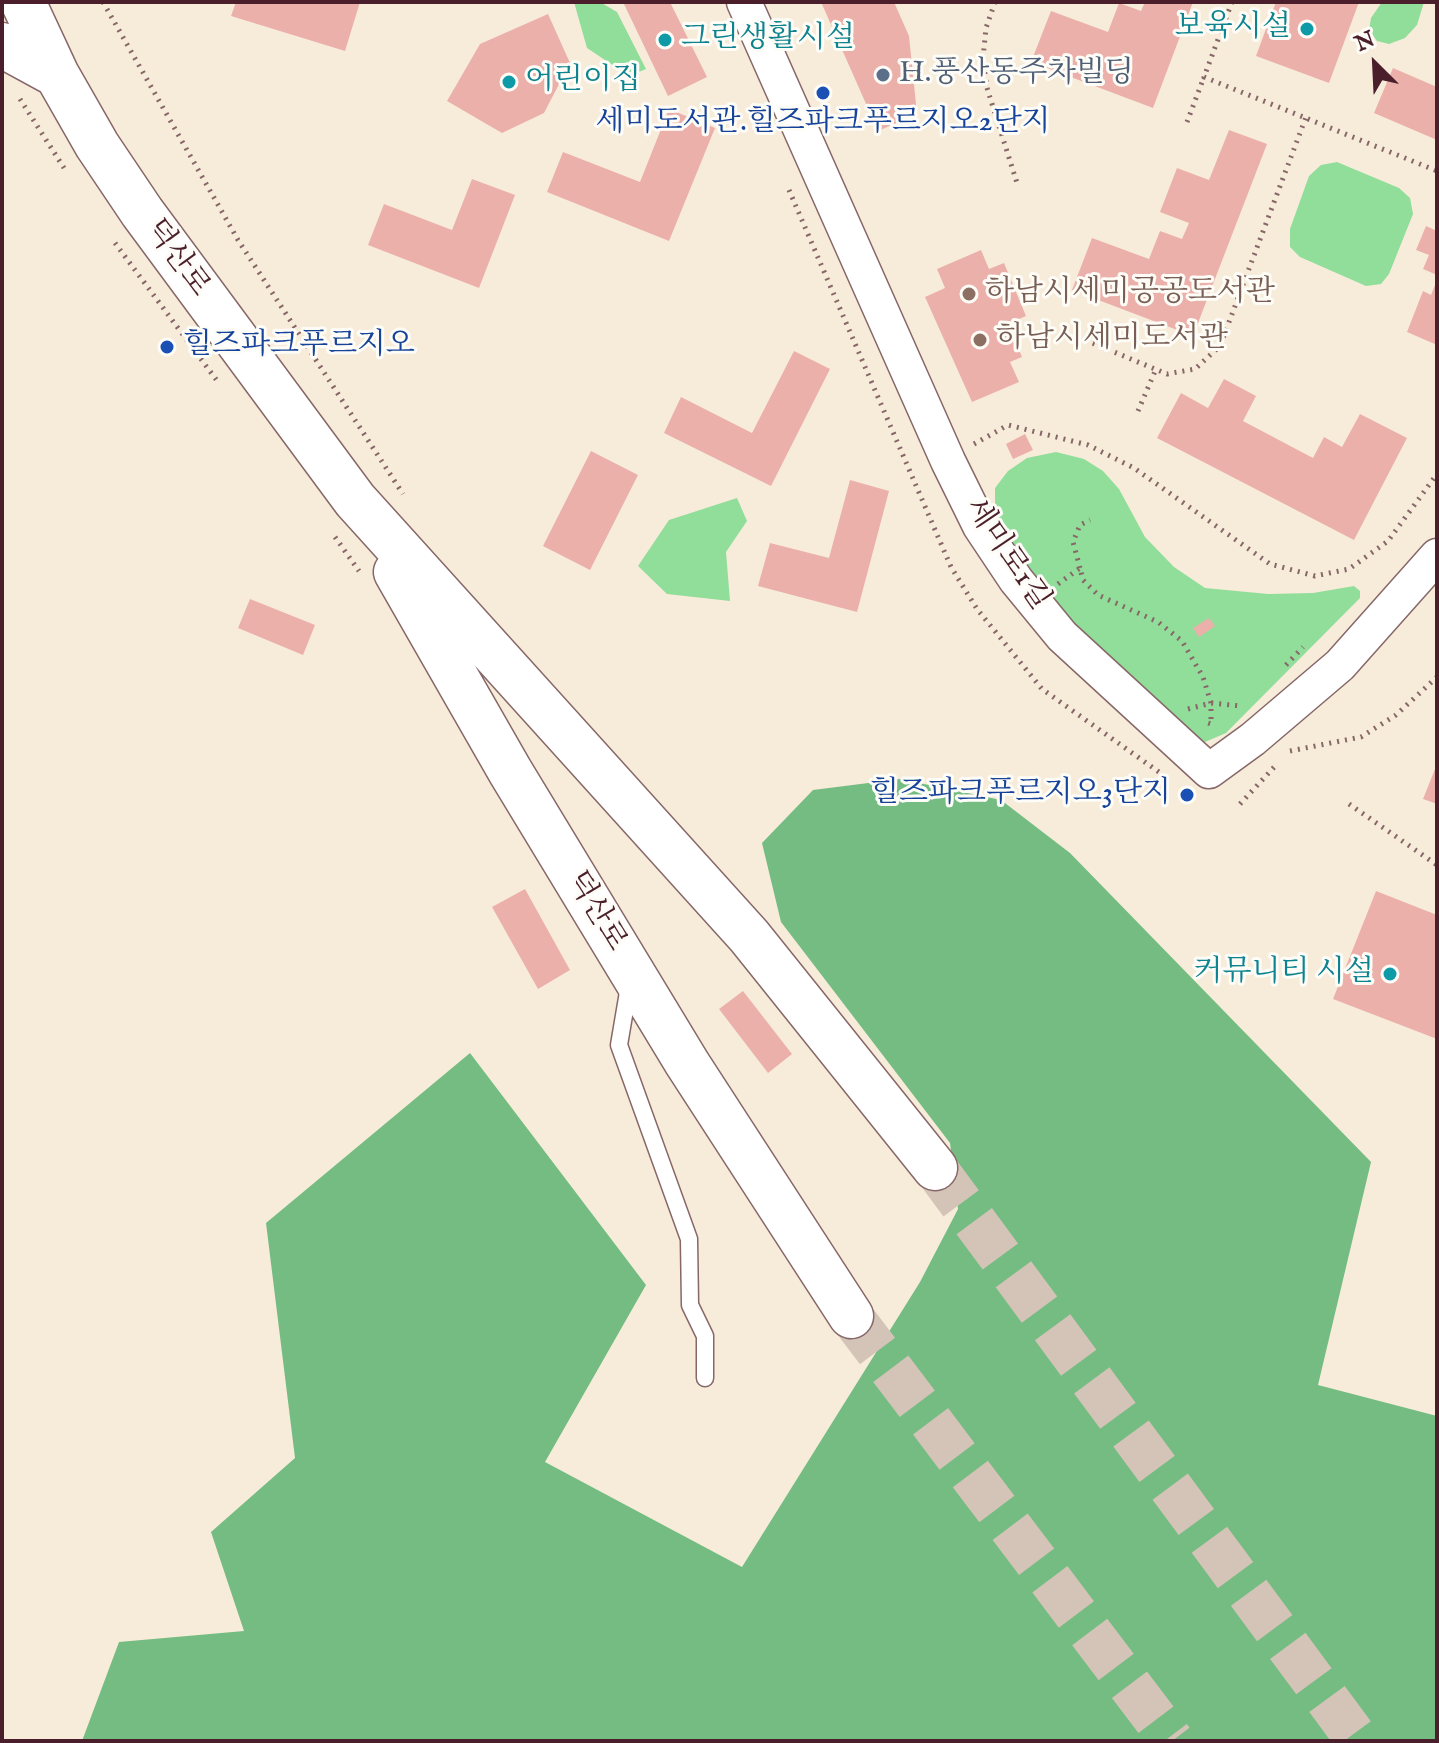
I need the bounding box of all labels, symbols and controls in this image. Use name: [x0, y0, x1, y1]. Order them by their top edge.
place label: 보육시설: [1175, 11, 1291, 47]
marker: 보육시설: [1298, 20, 1316, 38]
place label: 그린생활시설: [681, 22, 855, 58]
north arrow: [1335, 24, 1415, 104]
text: N: [1351, 25, 1380, 59]
marker: 그린생활시설: [656, 31, 674, 49]
place label: H.풍산동주차빌딩: [899, 57, 1134, 93]
place label: 어린이집: [525, 64, 641, 100]
marker: H.풍산동주차빌딩: [874, 66, 892, 84]
marker: 어린이집: [500, 73, 518, 91]
marker: 세미도서관.힐즈파크푸르지오2단지: [814, 84, 832, 102]
place label: 세미도서관.힐즈파크푸르지오2단지: [595, 106, 1051, 142]
street label: 덕산로: [136, 213, 216, 305]
place label: 하남시세미공공도서관: [985, 276, 1275, 312]
marker: 하남시세미공공도서관: [960, 285, 978, 303]
place label: 하남시세미도서관: [996, 322, 1228, 358]
place label: 힐즈파크푸르지오: [183, 329, 415, 365]
marker: 하남시세미도서관: [971, 331, 989, 349]
marker: 힐즈파크푸르지오: [158, 338, 176, 356]
street label: 세미로1길: [956, 492, 1056, 618]
place label: 힐즈파크푸르지오3단지: [870, 777, 1171, 813]
marker: 힐즈파크푸르지오3단지: [1178, 786, 1196, 804]
street label: 덕산로: [557, 865, 633, 959]
place label: 커뮤니티 시설: [1194, 956, 1374, 992]
marker: 커뮤니티 시설: [1381, 965, 1399, 983]

